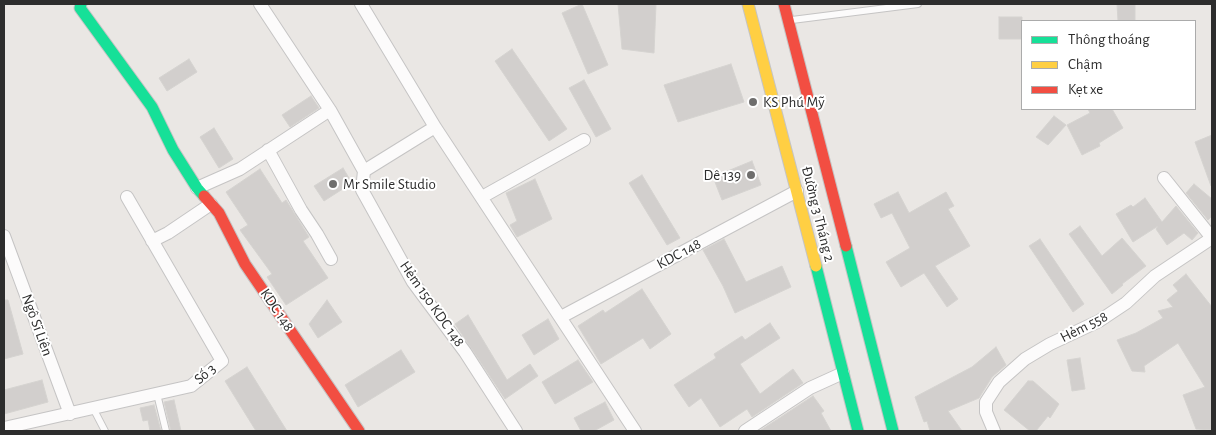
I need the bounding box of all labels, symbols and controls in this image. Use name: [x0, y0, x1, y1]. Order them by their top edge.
legend: [1021, 20, 1196, 110]
text: Thông thoáng: [1068, 32, 1150, 47]
text: Chậm: [1068, 57, 1102, 72]
text: Kẹt xe: [1068, 82, 1103, 97]
place label: KS Phú Mỹ: [763, 93, 825, 111]
marker: KS Phú Mỹ: [747, 96, 759, 108]
street label: Đường 3 Tháng 2: [797, 164, 839, 264]
place label: Dê 139: [704, 166, 741, 184]
marker: Dê 139: [745, 169, 757, 181]
place label: Mr Smile Studio: [343, 175, 436, 193]
marker: Mr Smile Studio: [327, 178, 339, 190]
street label: KDC 148: [654, 235, 704, 273]
street label: Hẻm 150 KDC 148: [396, 258, 468, 350]
street label: KDC 148: [256, 285, 298, 335]
street label: Ngô Sĩ Liên: [17, 292, 57, 358]
street label: Hẻm 558: [1057, 307, 1111, 347]
street label: Số 3: [190, 360, 220, 388]

